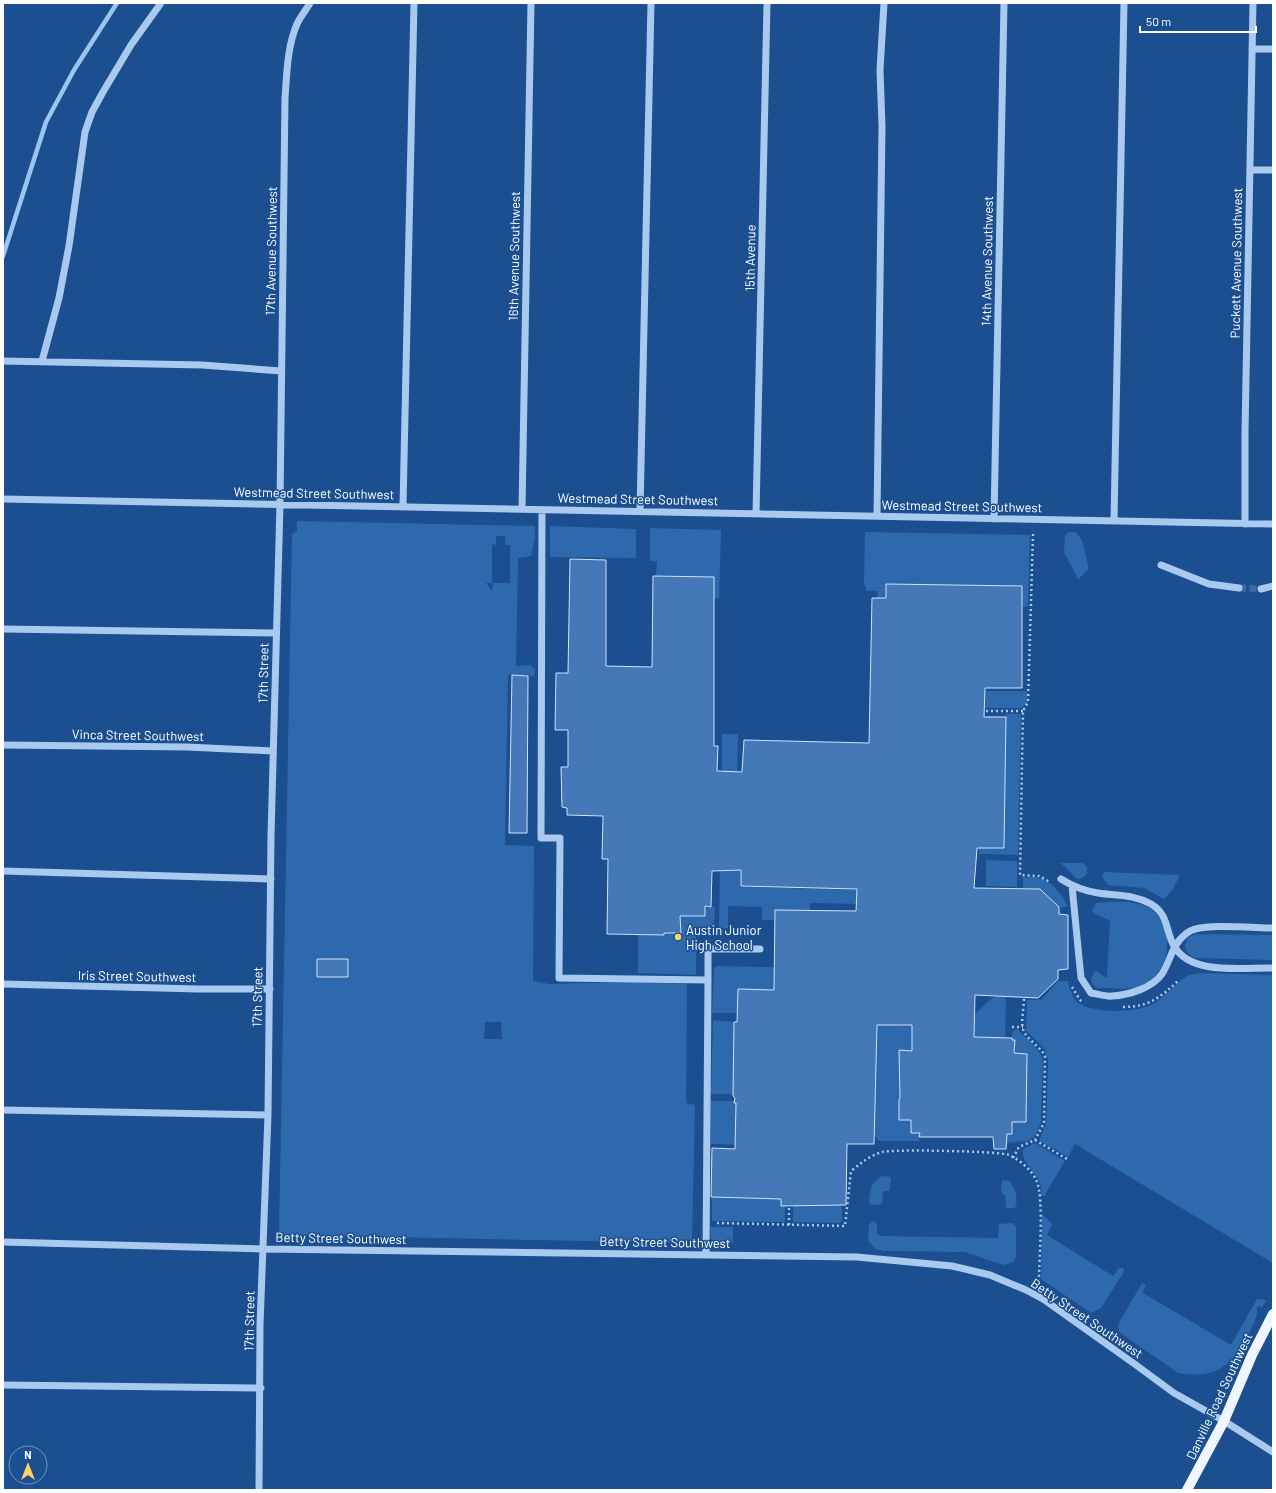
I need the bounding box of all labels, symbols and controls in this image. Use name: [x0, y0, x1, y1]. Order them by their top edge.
scale bar: [1140, 8, 1256, 34]
text: 50 m: [1146, 14, 1171, 28]
street label: 17th Avenue Southwest: [262, 186, 280, 316]
street label: Puckett Avenue Southwest: [1227, 188, 1245, 338]
street label: 16th Avenue Southwest: [505, 191, 523, 321]
street label: 14th Avenue Southwest: [978, 196, 996, 326]
street label: 15th Avenue: [741, 224, 759, 292]
street label: Westmead Street Southwest: [234, 484, 394, 502]
street label: Westmead Street Southwest: [558, 490, 718, 508]
street label: Westmead Street Southwest: [882, 497, 1042, 515]
street label: 17th Street: [254, 643, 272, 703]
street label: Vinca Street Southwest: [72, 726, 204, 744]
place label: Austin Junior High School: [686, 922, 762, 953]
marker: Austin Junior High School: [673, 932, 683, 942]
street label: Iris Street Southwest: [78, 967, 196, 985]
street label: 17th Street: [248, 967, 266, 1027]
street label: Betty Street Southwest: [275, 1229, 407, 1247]
street label: Betty Street Southwest: [599, 1233, 731, 1251]
street label: Betty Street Southwest: [1028, 1275, 1146, 1361]
street label: 17th Street: [240, 1291, 258, 1351]
street label: Danville Road Southwest: [1183, 1330, 1255, 1462]
north arrow: [8, 1445, 48, 1485]
text: N: [24, 1448, 32, 1461]

